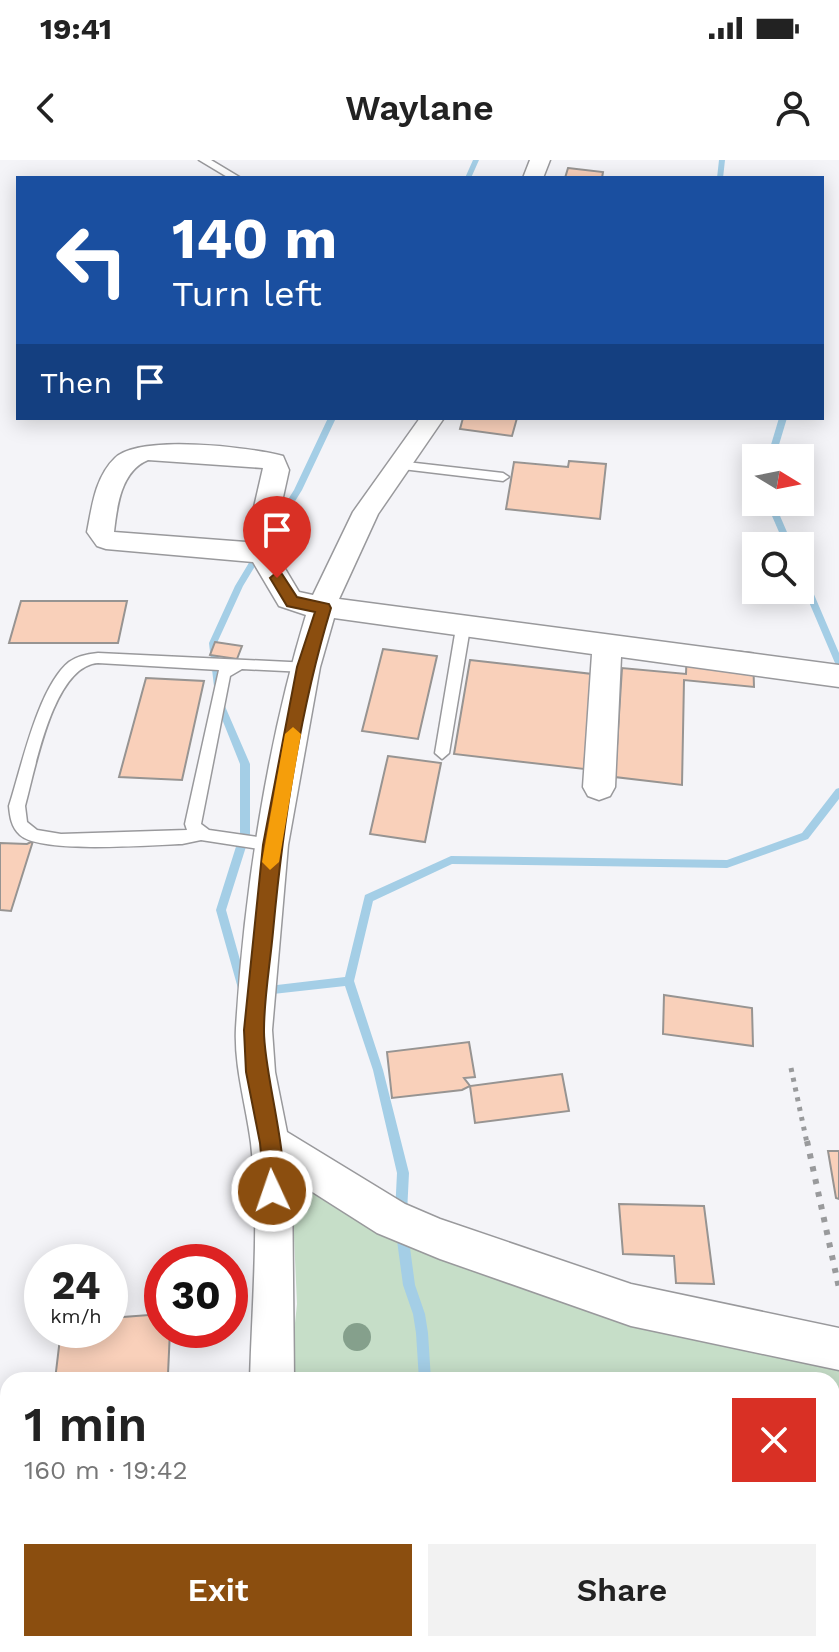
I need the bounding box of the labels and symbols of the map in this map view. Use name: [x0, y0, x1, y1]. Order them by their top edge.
north arrow: [742, 444, 814, 516]
pin: [243, 496, 311, 578]
position arrow: [230, 1149, 314, 1233]
speed limit sign: 30: [144, 1244, 248, 1348]

